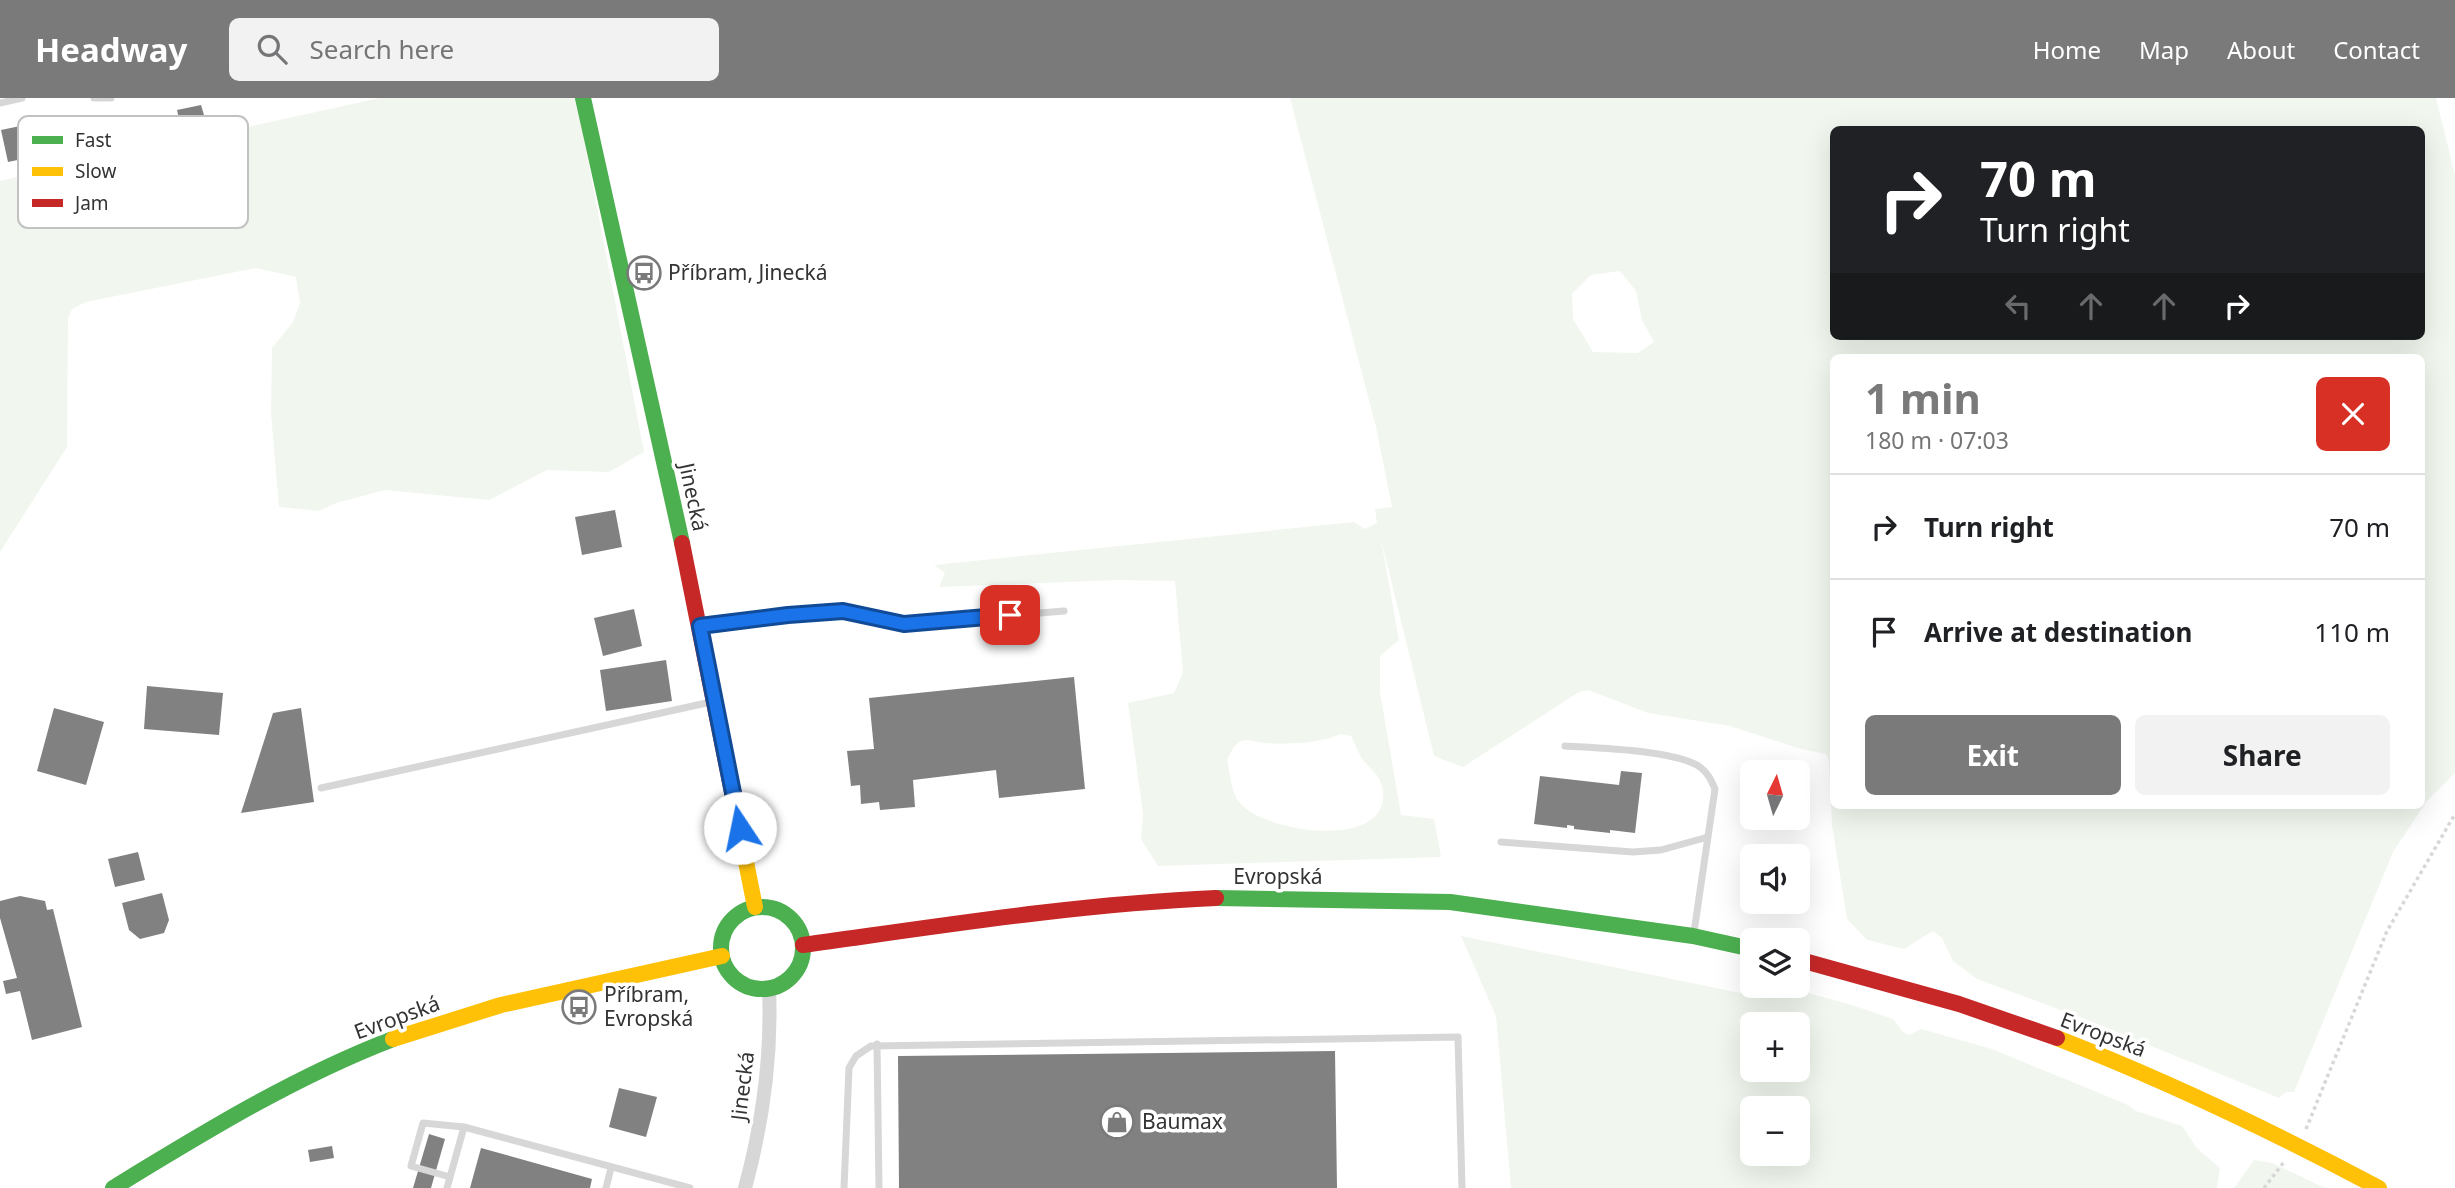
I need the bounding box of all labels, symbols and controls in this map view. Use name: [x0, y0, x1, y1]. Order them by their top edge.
search box: [229, 18, 719, 81]
text: Headway: [35, 27, 187, 72]
icon: search: [253, 30, 291, 68]
text: Search here: [309, 31, 454, 67]
text: Home: [2033, 33, 2101, 66]
text: Map: [2139, 33, 2189, 66]
text: About: [2227, 33, 2295, 66]
text: Contact: [2333, 33, 2420, 66]
legend: [18, 116, 248, 228]
text: Fast: [75, 127, 112, 153]
text: 70 m: [1980, 145, 2097, 211]
icon: right: [1865, 154, 1956, 245]
text: Slow: [75, 158, 116, 184]
text: Jam: [73, 190, 109, 216]
text: Turn right: [1980, 208, 2130, 251]
bus stop icon: Příbram, Jinecká: [625, 254, 663, 292]
place label: Příbram, Jinecká: [668, 258, 828, 286]
icon: left: [1999, 287, 2037, 325]
icon: ahead: [2072, 287, 2110, 325]
icon: ahead: [2145, 287, 2183, 325]
icon: right: [2218, 287, 2256, 325]
text: 1 min: [1865, 369, 1981, 426]
button: close: [2316, 377, 2390, 451]
text: 180 m · 07:03: [1865, 424, 2009, 456]
street label: Jinecká: [673, 458, 715, 533]
icon: right: [1865, 508, 1903, 546]
text: Turn right: [1924, 509, 2054, 545]
text: 70 m: [2329, 509, 2390, 545]
pin: [980, 585, 1040, 645]
icon: arrive: [991, 596, 1029, 634]
icon: arrive: [1865, 613, 1903, 651]
text: Arrive at destination: [1924, 614, 2193, 650]
text: 110 m: [2314, 614, 2390, 650]
button: Exit: [1865, 715, 2121, 795]
button: Share: [2135, 715, 2390, 795]
north arrow: [1740, 760, 1810, 830]
map controls: [1740, 760, 1810, 1166]
position arrow: [703, 791, 777, 865]
button: sound: [1740, 844, 1810, 914]
street label: Evropská: [1233, 862, 1323, 890]
button: layers: [1740, 928, 1810, 998]
place label: Příbram, Evropská: [604, 980, 693, 1032]
bus stop icon: Příbram, Evropská: [560, 988, 598, 1026]
street label: Evropská: [350, 989, 443, 1045]
street label: Evropská: [2057, 1005, 2150, 1063]
button: +: [1740, 1012, 1810, 1082]
street label: Jinecká: [724, 1050, 760, 1124]
button: −: [1740, 1096, 1810, 1166]
shop icon: Baumax: [1098, 1103, 1136, 1141]
place label: Baumax: [1142, 1107, 1223, 1135]

